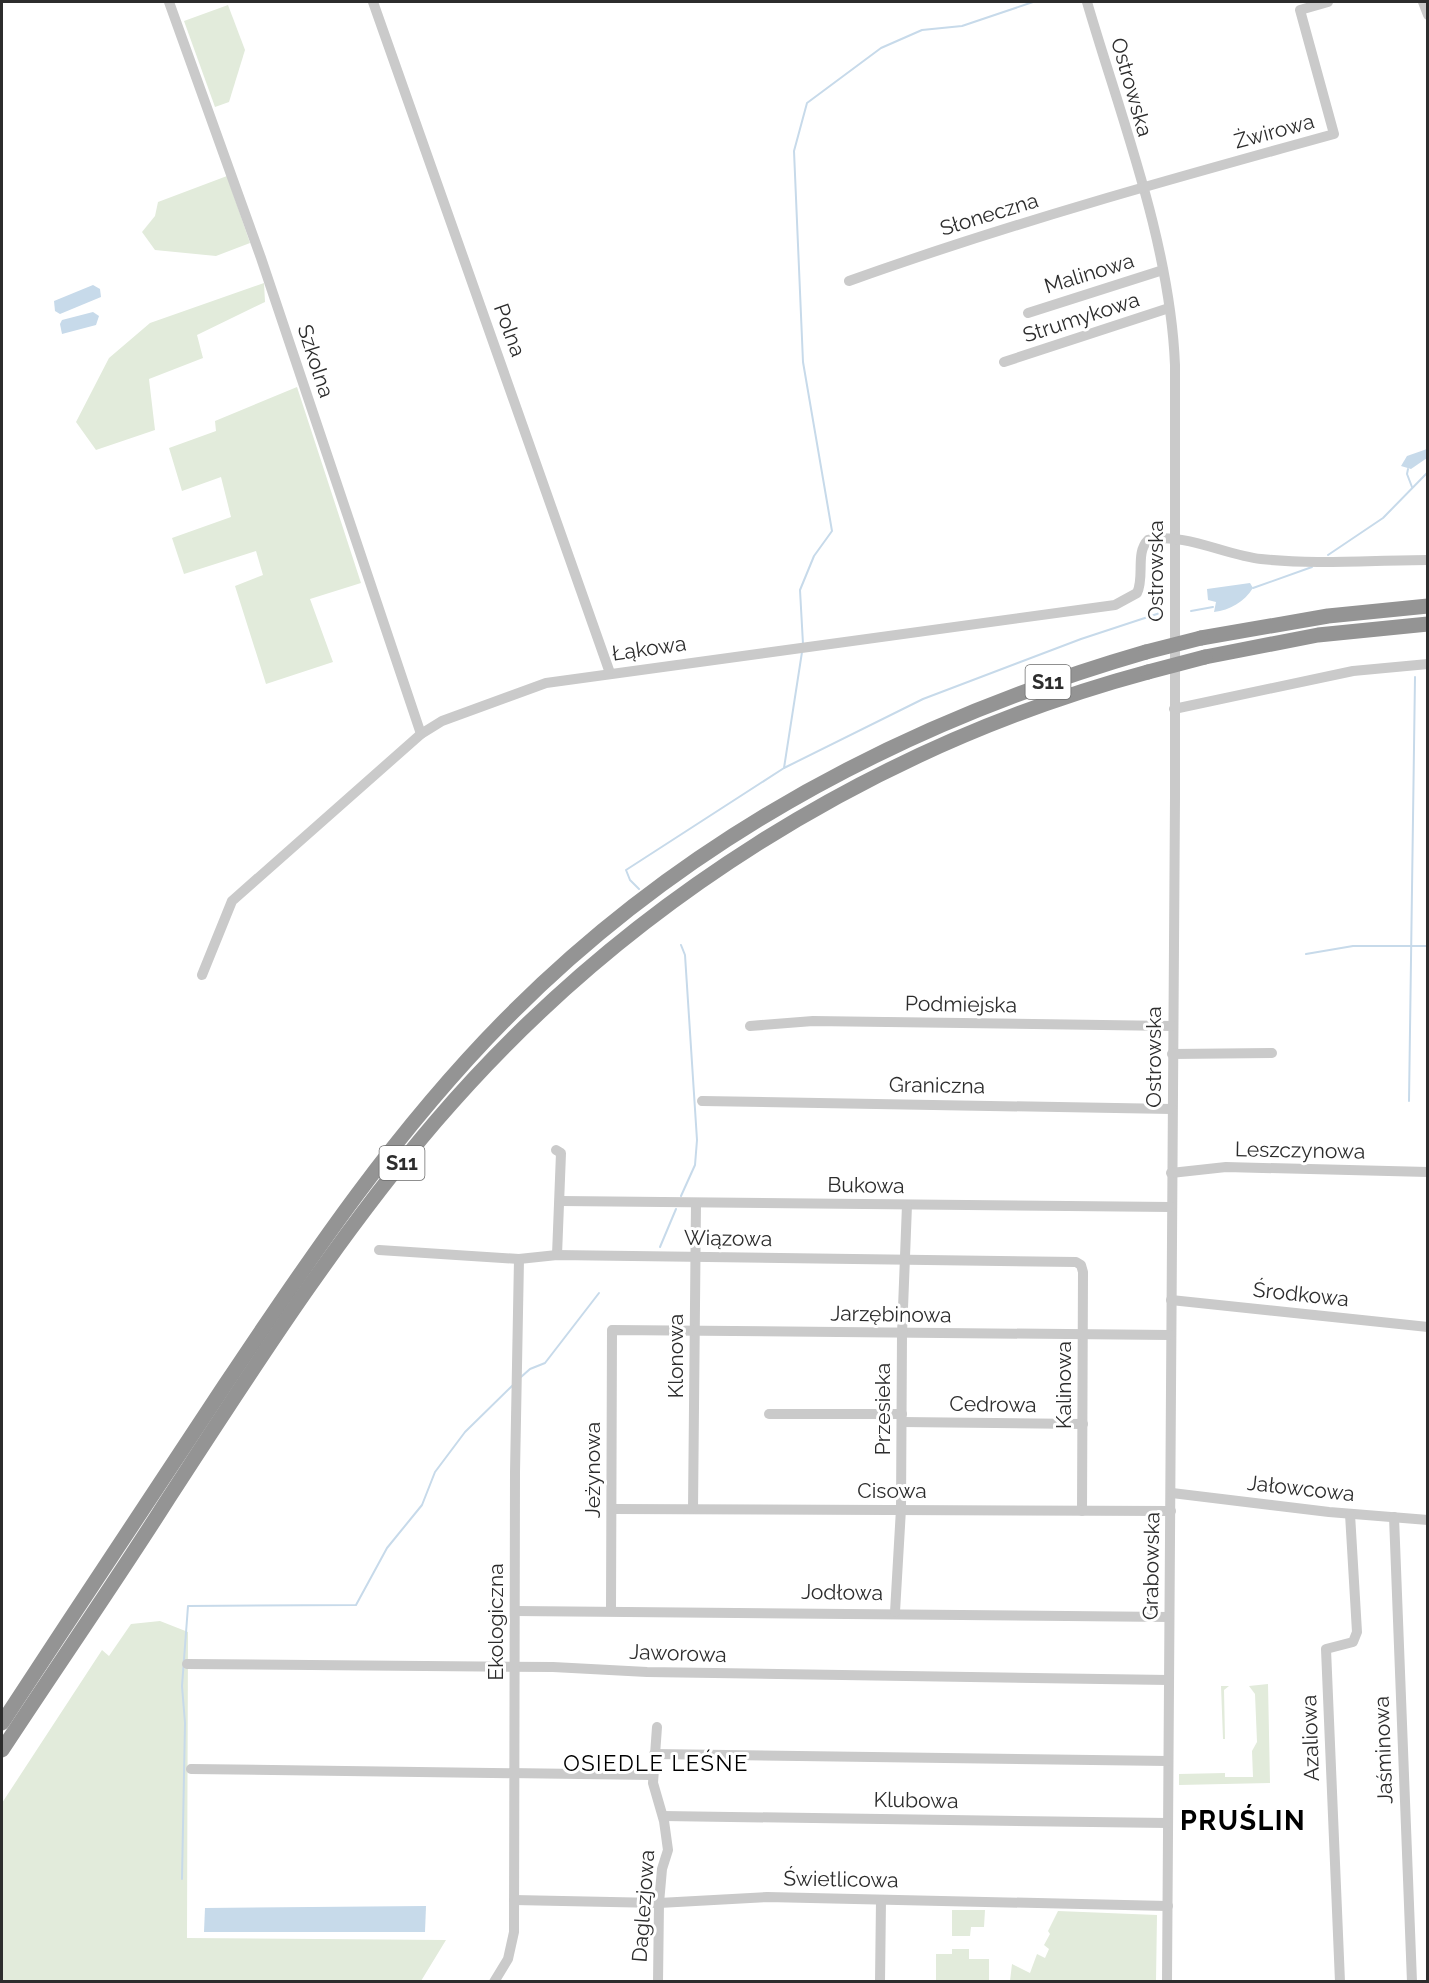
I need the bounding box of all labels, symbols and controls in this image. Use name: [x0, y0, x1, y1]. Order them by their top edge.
street label: Ostrowska: [1106, 35, 1158, 139]
street label: Żwirowa: [1231, 108, 1317, 154]
street label: Słoneczna: [937, 187, 1041, 241]
street label: Malinowa: [1041, 248, 1137, 298]
street label: Strumykowa: [1020, 286, 1142, 348]
street label: Polna: [489, 300, 531, 360]
street label: Szkolna: [292, 321, 340, 401]
street label: Ostrowska: [1143, 520, 1168, 622]
street label: Łąkowa: [610, 630, 688, 666]
road number: S11: [1026, 665, 1070, 699]
street label: Podmiejska: [905, 991, 1017, 1017]
street label: Ostrowska: [1141, 1006, 1166, 1108]
street label: Graniczna: [889, 1072, 985, 1098]
street label: Leszczynowa: [1235, 1136, 1365, 1164]
road number: S11: [380, 1146, 424, 1180]
street label: Bukowa: [827, 1172, 905, 1198]
street label: Wiązowa: [684, 1225, 772, 1251]
street label: Środkowa: [1252, 1277, 1350, 1311]
street label: Jarzębinowa: [830, 1300, 952, 1328]
street label: Klonowa: [663, 1314, 688, 1398]
street label: Kalinowa: [1051, 1341, 1076, 1429]
street label: Przesieka: [870, 1363, 895, 1455]
street label: Cedrowa: [949, 1391, 1037, 1417]
street label: Jeżynowa: [580, 1422, 605, 1518]
street label: Jałowcowa: [1246, 1470, 1356, 1506]
street label: Cisowa: [857, 1478, 927, 1503]
street label: Grabowska: [1138, 1512, 1164, 1620]
street label: Ekologiczna: [483, 1563, 508, 1681]
street label: Jodłowa: [801, 1579, 883, 1605]
street label: Jaworowa: [629, 1639, 727, 1667]
street label: Azaliowa: [1296, 1694, 1324, 1782]
street label: Jaśminowa: [1369, 1696, 1397, 1804]
district label: OSIEDLE LEŚNE: [563, 1749, 749, 1776]
street label: Klubowa: [873, 1787, 959, 1813]
district label: PRUŚLIN: [1180, 1804, 1306, 1836]
street label: Daglezjowa: [627, 1849, 659, 1963]
street label: Świetlicowa: [783, 1865, 899, 1893]

